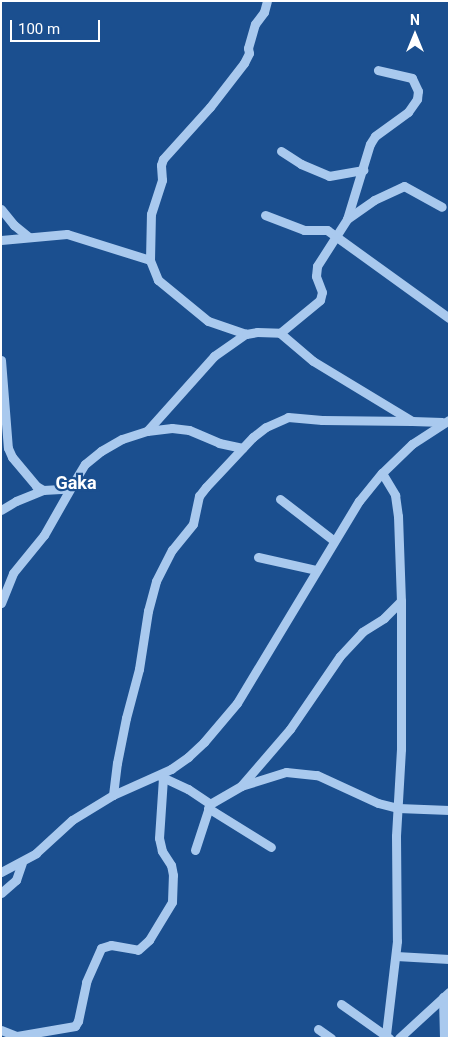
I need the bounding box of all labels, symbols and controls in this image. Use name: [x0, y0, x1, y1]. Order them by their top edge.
scale bar: [12, 10, 102, 42]
north arrow: [390, 10, 440, 60]
text: N: [410, 12, 420, 28]
text: 100 m: [18, 20, 60, 38]
district label: Gaka: [55, 472, 97, 494]

